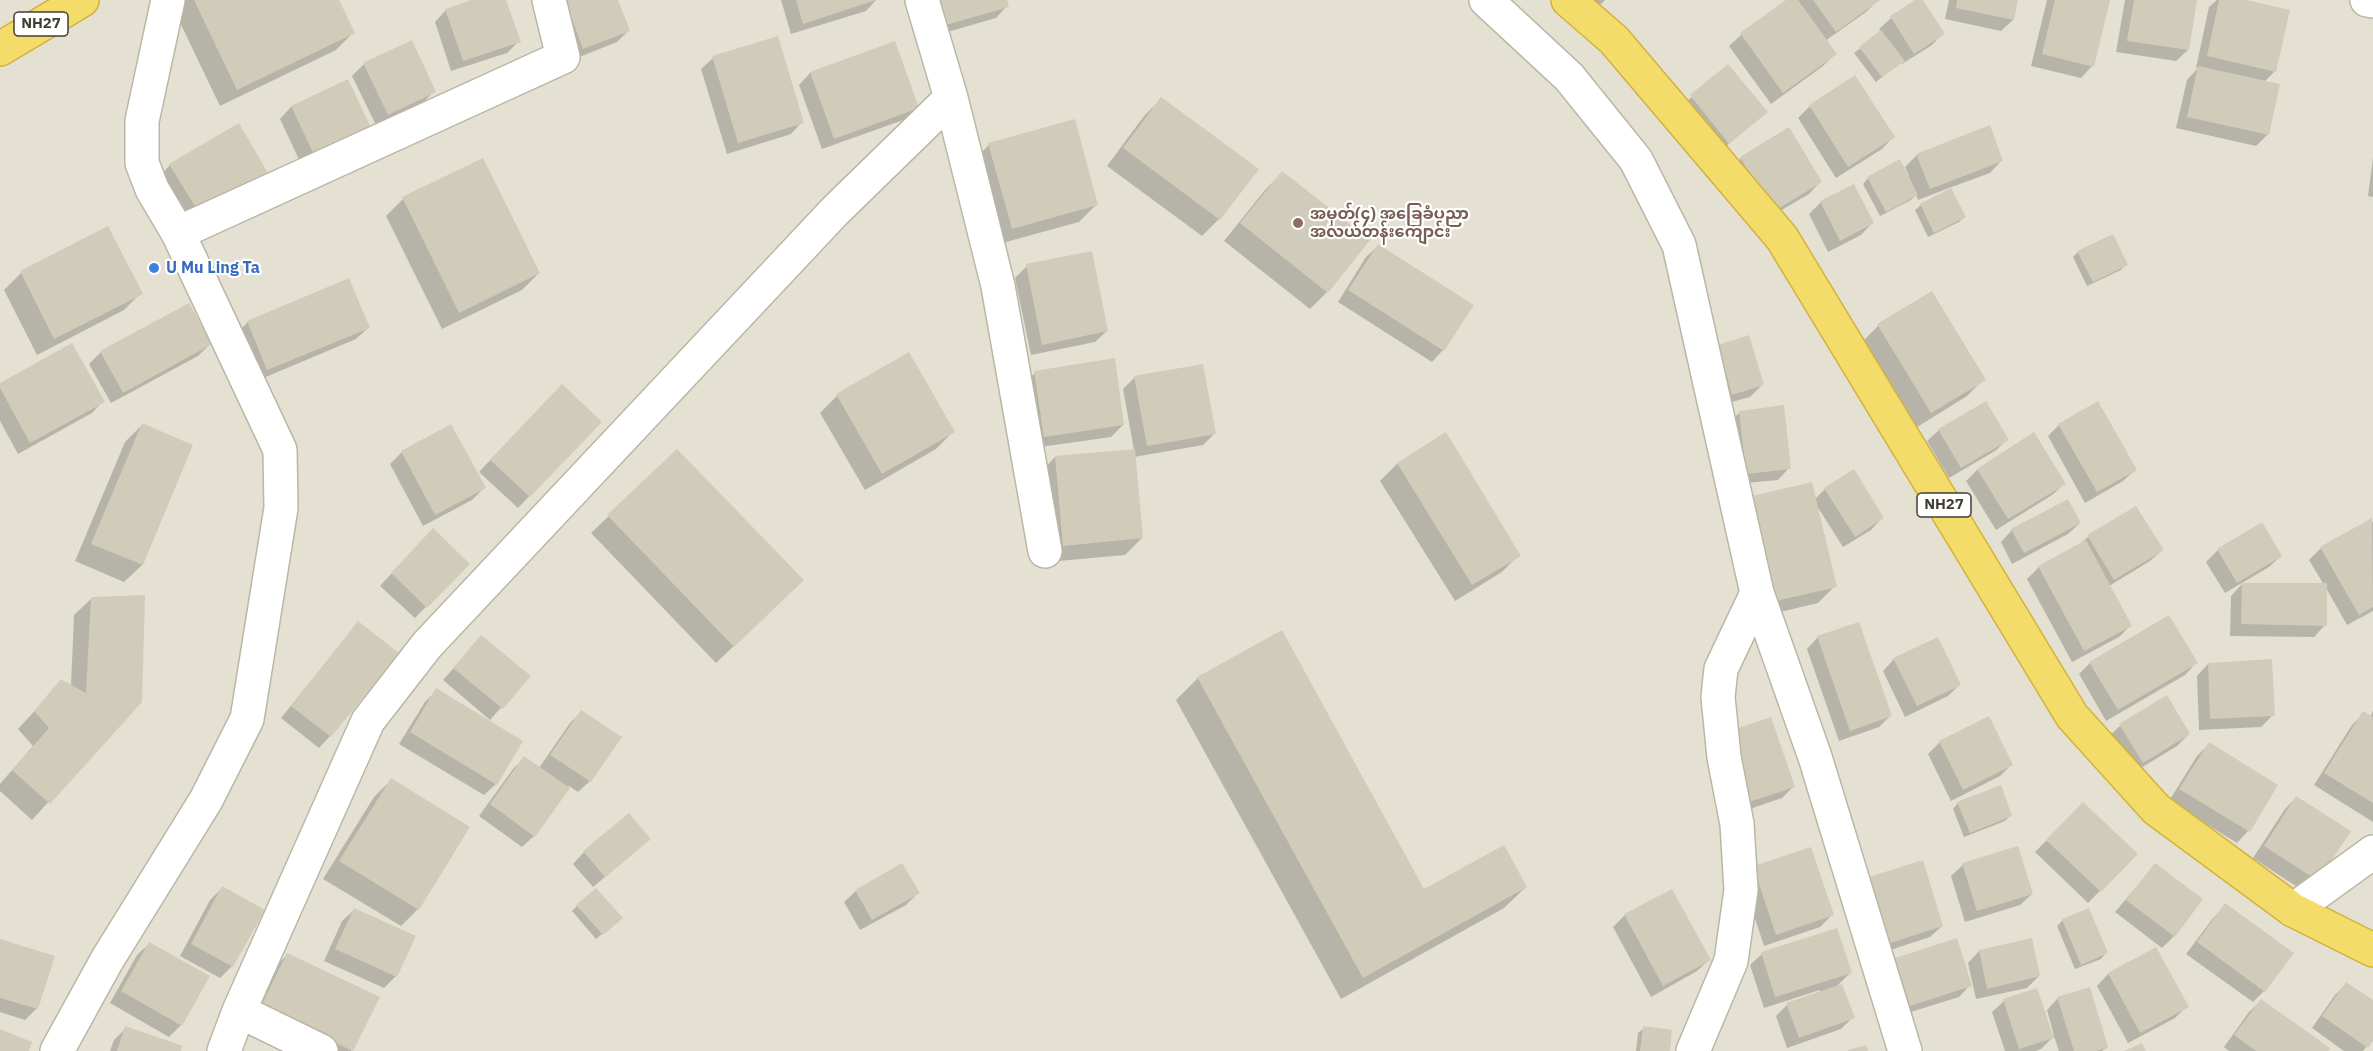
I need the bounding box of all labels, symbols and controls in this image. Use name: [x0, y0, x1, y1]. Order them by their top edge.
road number: NH27: [14, 12, 68, 36]
place label: အမှတ်(၄) အခြေခံပညာ အလယ်တန်းကျောင်း: [1310, 204, 1469, 242]
marker: အမှတ်(၄) အခြေခံပညာ အလယ်တန်းကျောင်း: [1291, 216, 1305, 230]
place label: U Mu Ling Ta: [166, 258, 260, 278]
marker: U Mu Ling Ta: [147, 261, 161, 275]
road number: NH27: [1917, 493, 1971, 517]

